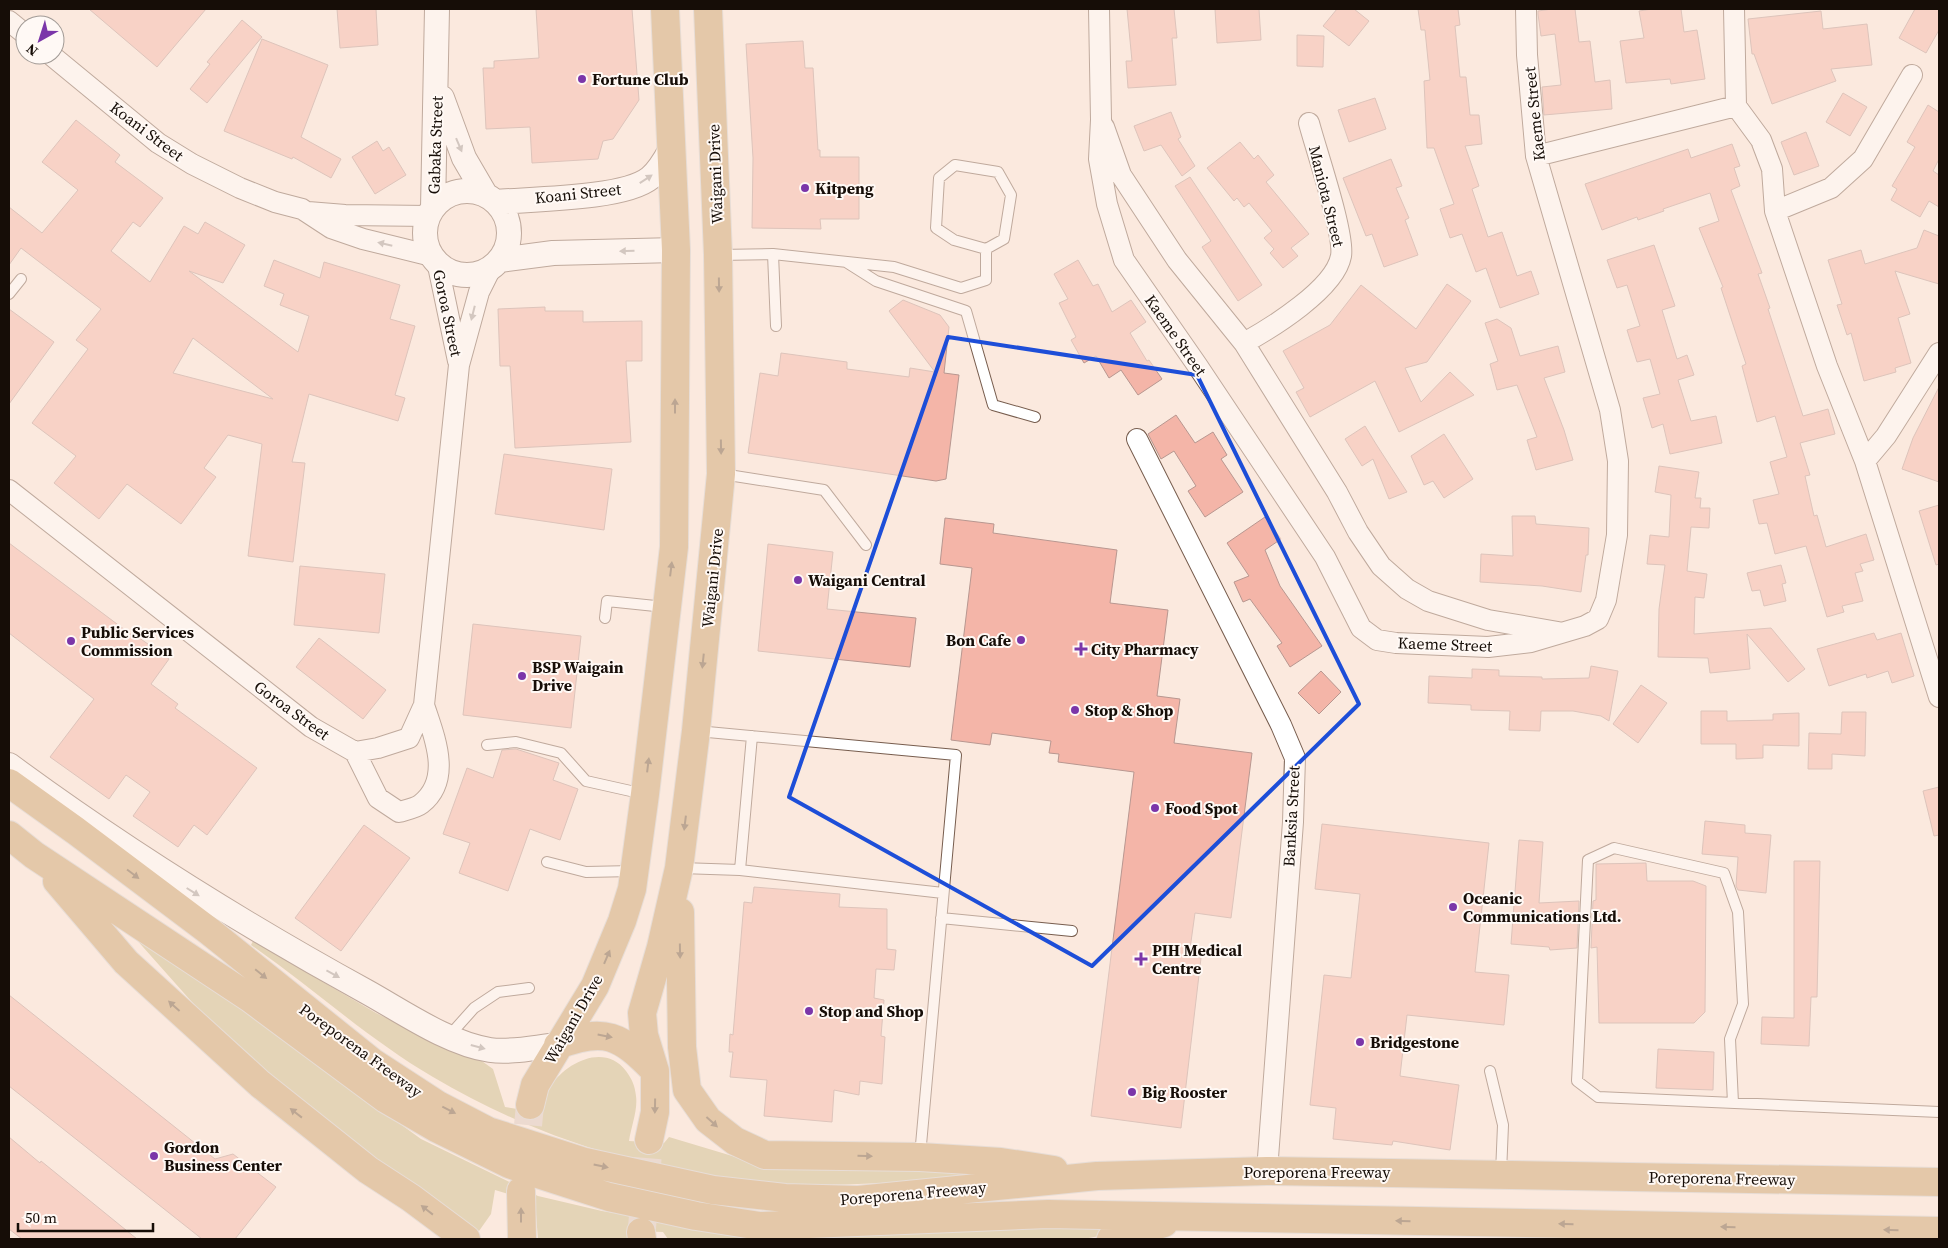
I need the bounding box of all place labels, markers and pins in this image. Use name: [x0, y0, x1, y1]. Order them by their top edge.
place label: Fortune Club: [592, 68, 689, 90]
marker: Fortune Club: [576, 73, 588, 85]
place label: Kitpeng: [815, 177, 874, 199]
marker: Kitpeng: [799, 182, 811, 194]
place label: Waigani Central: [808, 569, 926, 591]
marker: Waigani Central: [792, 574, 804, 586]
place label: Public Services Commission: [81, 621, 194, 661]
place label: Bon Cafe: [946, 629, 1011, 651]
marker: Bon Cafe: [1015, 634, 1027, 646]
marker: Public Services Commission: [65, 635, 77, 647]
place label: City Pharmacy: [1091, 638, 1199, 660]
marker: City Pharmacy: [1075, 643, 1087, 655]
place label: BSP Waigain Drive: [532, 656, 624, 696]
marker: BSP Waigain Drive: [516, 670, 528, 682]
place label: Stop & Shop: [1085, 699, 1174, 721]
marker: Stop & Shop: [1069, 704, 1081, 716]
place label: Food Spot: [1165, 797, 1238, 819]
marker: Food Spot: [1149, 802, 1161, 814]
place label: Oceanic Communications Ltd.: [1463, 887, 1622, 927]
marker: Oceanic Communications Ltd.: [1447, 901, 1459, 913]
place label: PIH Medical Centre: [1152, 939, 1242, 979]
marker: PIH Medical Centre: [1134, 952, 1148, 966]
place label: Stop and Shop: [819, 1000, 924, 1022]
marker: Stop and Shop: [803, 1005, 815, 1017]
place label: Bridgestone: [1370, 1031, 1459, 1053]
marker: Bridgestone: [1354, 1036, 1366, 1048]
place label: Big Rooster: [1142, 1081, 1228, 1103]
marker: Big Rooster: [1126, 1086, 1138, 1098]
place label: Gordon Business Center: [164, 1136, 283, 1176]
marker: Gordon Business Center: [148, 1150, 160, 1162]

